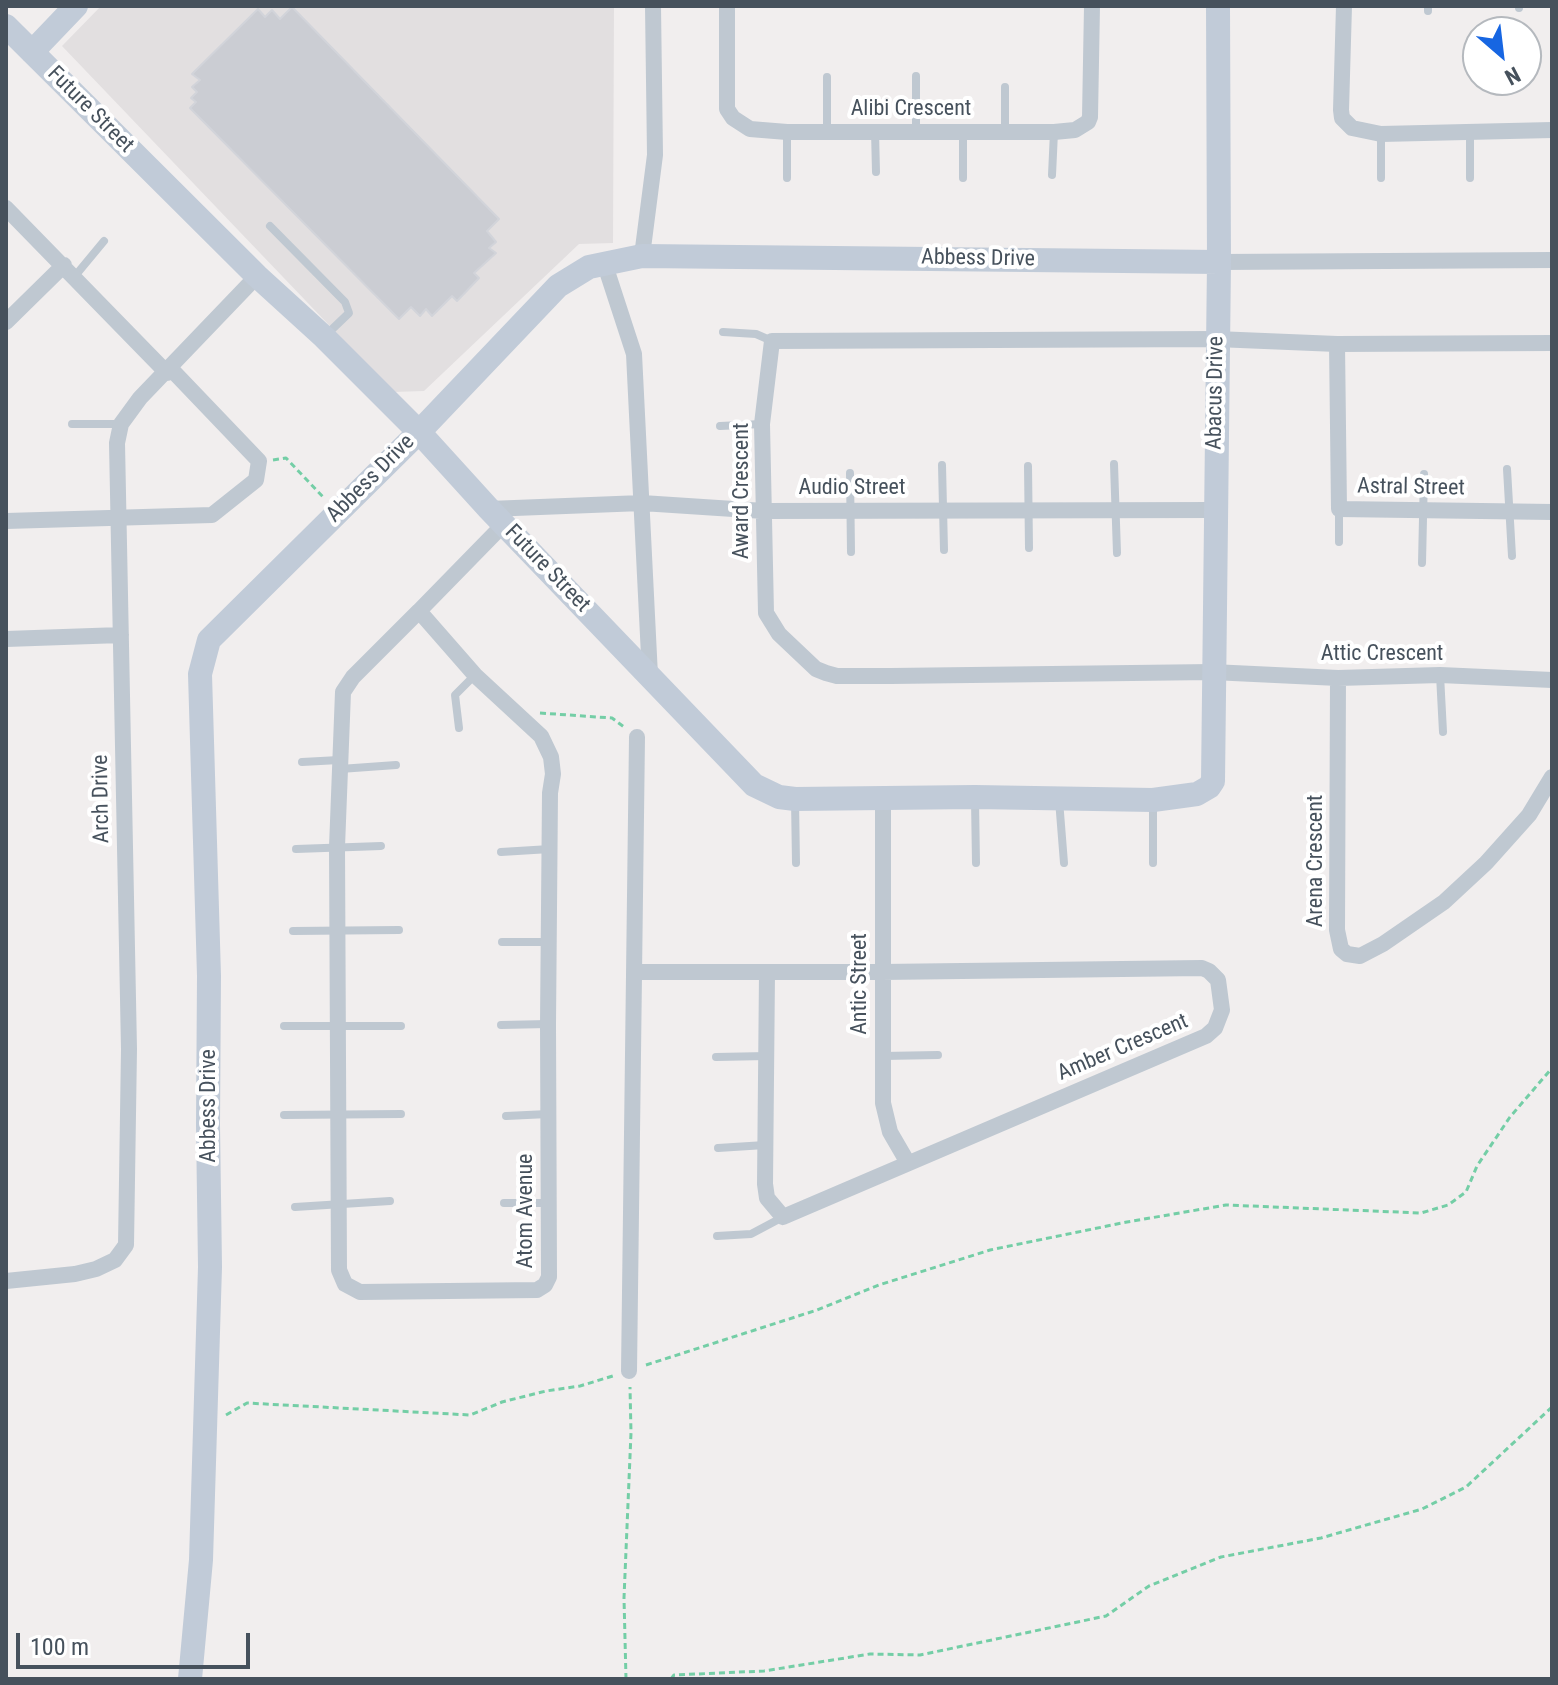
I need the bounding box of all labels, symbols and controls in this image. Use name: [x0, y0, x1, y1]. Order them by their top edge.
north arrow: [1462, 16, 1542, 96]
street label: Future Street: [41, 61, 139, 159]
text: N: [1501, 62, 1524, 90]
street label: Alibi Crescent: [851, 96, 971, 122]
street label: Abbess Drive: [921, 245, 1035, 273]
street label: Abacus Drive: [1202, 336, 1230, 450]
street label: Award Crescent: [729, 423, 755, 559]
street label: Abbess Drive: [321, 429, 421, 529]
street label: Astral Street: [1357, 474, 1465, 502]
street label: Audio Street: [799, 475, 905, 501]
street label: Future Street: [499, 520, 595, 618]
street label: Attic Crescent: [1321, 641, 1443, 667]
street label: Arch Drive: [88, 754, 116, 844]
street label: Arena Crescent: [1303, 795, 1329, 927]
street label: Antic Street: [847, 933, 873, 1035]
street label: Amber Crescent: [1054, 1009, 1192, 1087]
street label: Abbess Drive: [196, 1049, 222, 1163]
street label: Atom Avenue: [513, 1154, 539, 1268]
scale bar: [20, 1617, 254, 1667]
text: 100 m: [30, 1633, 89, 1661]

